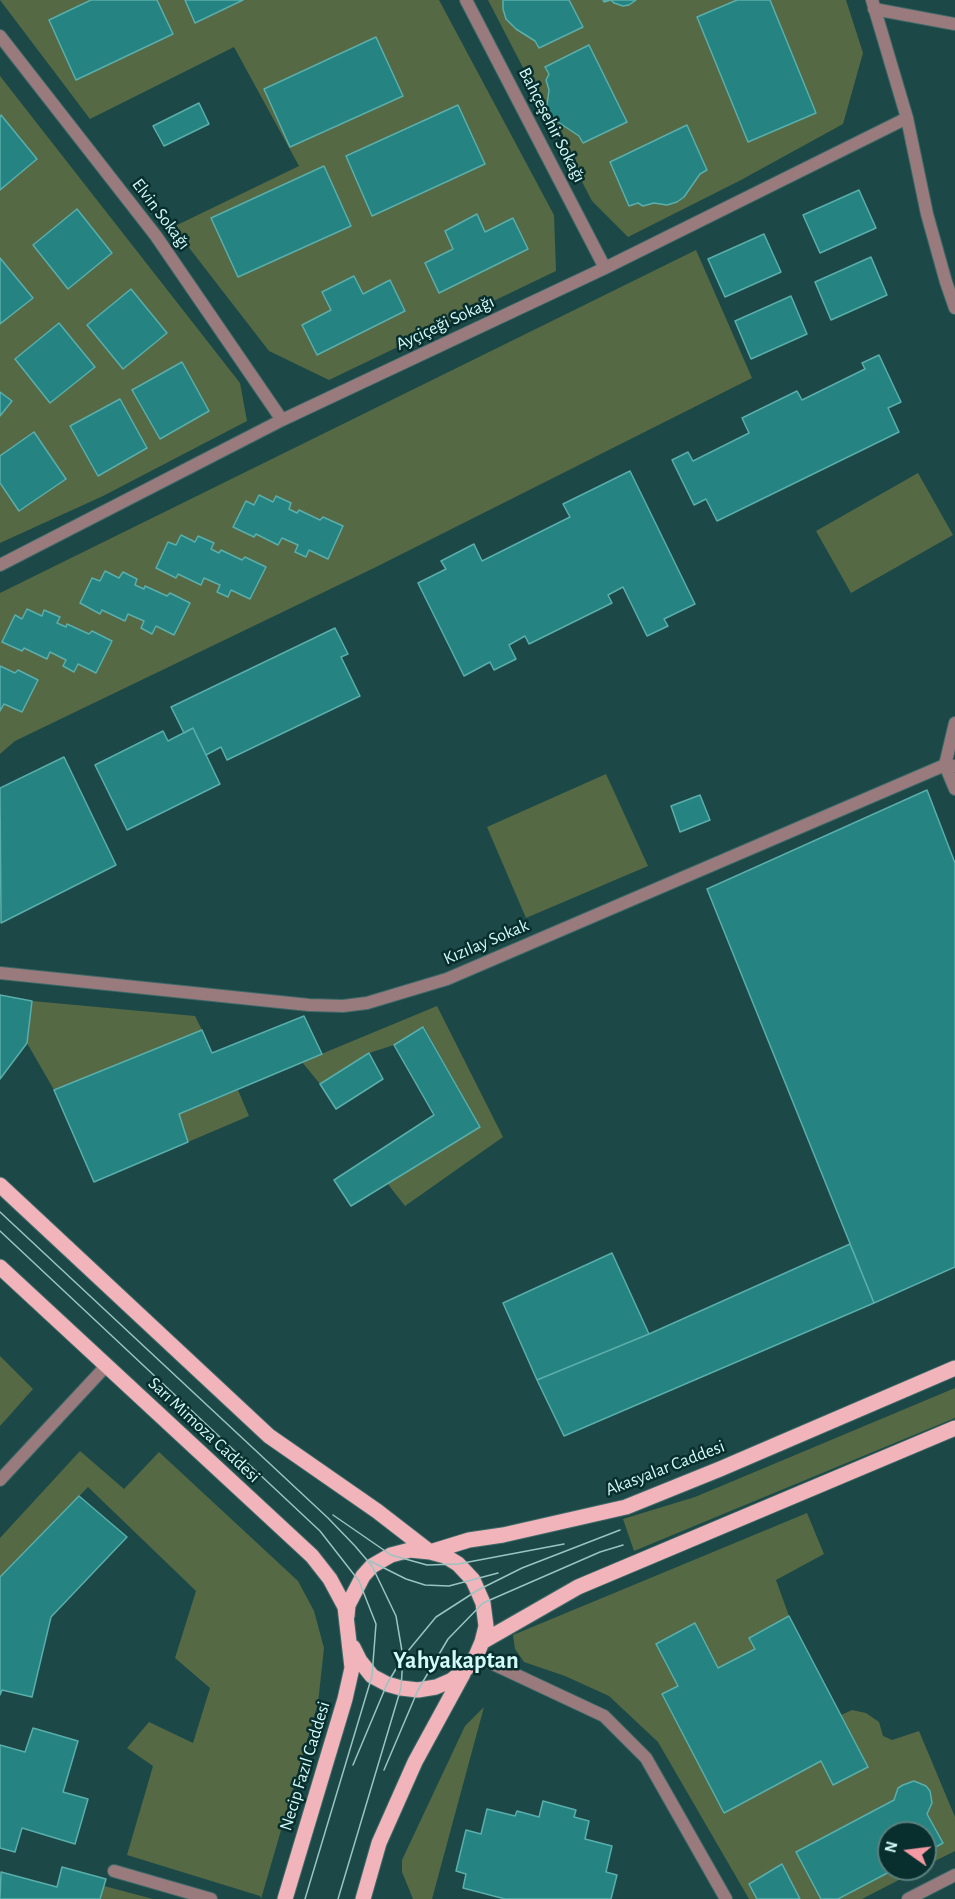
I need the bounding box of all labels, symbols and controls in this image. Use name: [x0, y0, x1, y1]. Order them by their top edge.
street label: Bahçeşehir Sokağı: [514, 64, 590, 186]
street label: Elvin Sokağı: [127, 174, 195, 254]
street label: Ayçiçeği Sokağı: [392, 291, 498, 355]
street label: Kızılay Sokak: [440, 914, 532, 970]
street label: Sarı Mimoza Caddesi: [144, 1373, 264, 1487]
street label: Akasyalar Caddesi: [602, 1435, 728, 1501]
district label: Yahyakaptan: [393, 1647, 519, 1675]
street label: Necip Fazıl Caddesi: [275, 1699, 335, 1833]
north arrow: [877, 1821, 937, 1881]
text: N: [882, 1840, 901, 1854]

